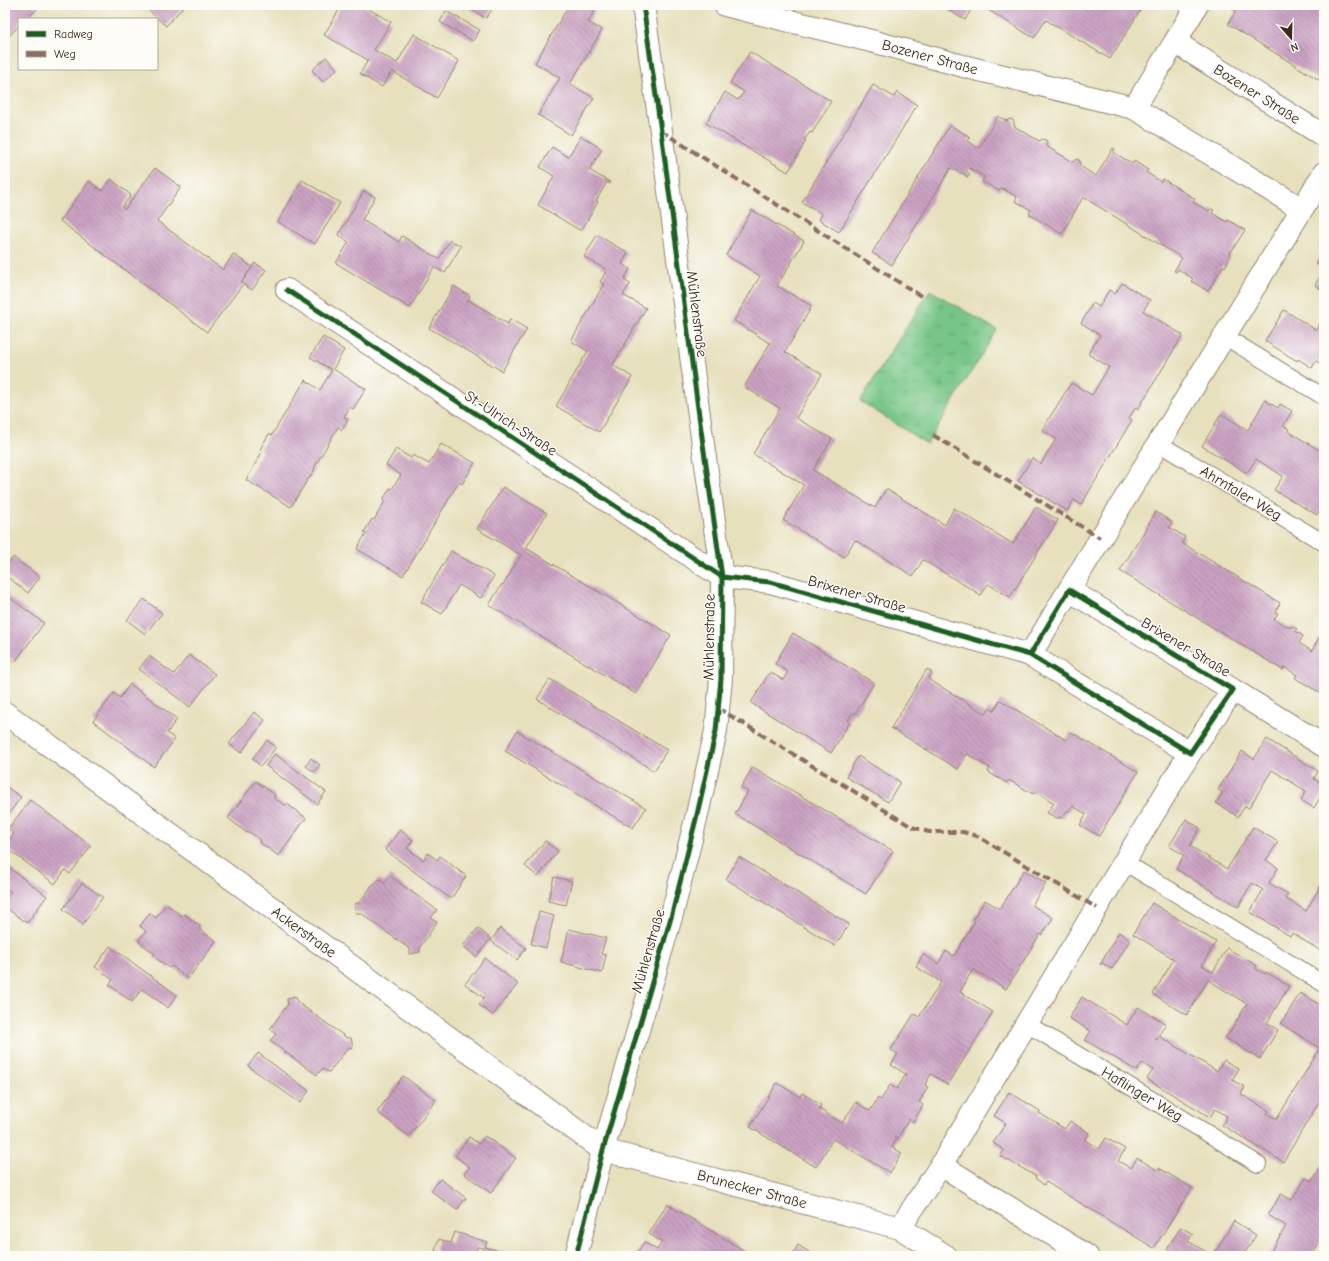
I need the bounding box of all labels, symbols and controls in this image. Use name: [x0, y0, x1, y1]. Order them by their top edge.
legend: [18, 18, 158, 70]
north arrow: [1271, 18, 1311, 58]
text: Radweg: [54, 27, 93, 41]
street label: Bozener Straße: [880, 36, 980, 79]
text: N: [1289, 40, 1300, 54]
text: Weg: [54, 47, 76, 61]
street label: Bozener Straße: [1210, 60, 1304, 128]
street label: Mühlenstraße: [683, 270, 711, 359]
street label: St.-Ulrich-Straße: [461, 386, 561, 460]
street label: Ahrntaler Weg: [1197, 462, 1285, 524]
street label: Brixener Straße: [806, 571, 909, 617]
street label: Mühlenstraße: [699, 593, 719, 681]
street label: Brixener Straße: [1138, 613, 1234, 681]
street label: Ackerstraße: [268, 902, 340, 962]
street label: Mühlenstraße: [627, 906, 669, 995]
street label: Haflinger Weg: [1098, 1063, 1186, 1125]
street label: Brunecker Straße: [695, 1166, 809, 1212]

